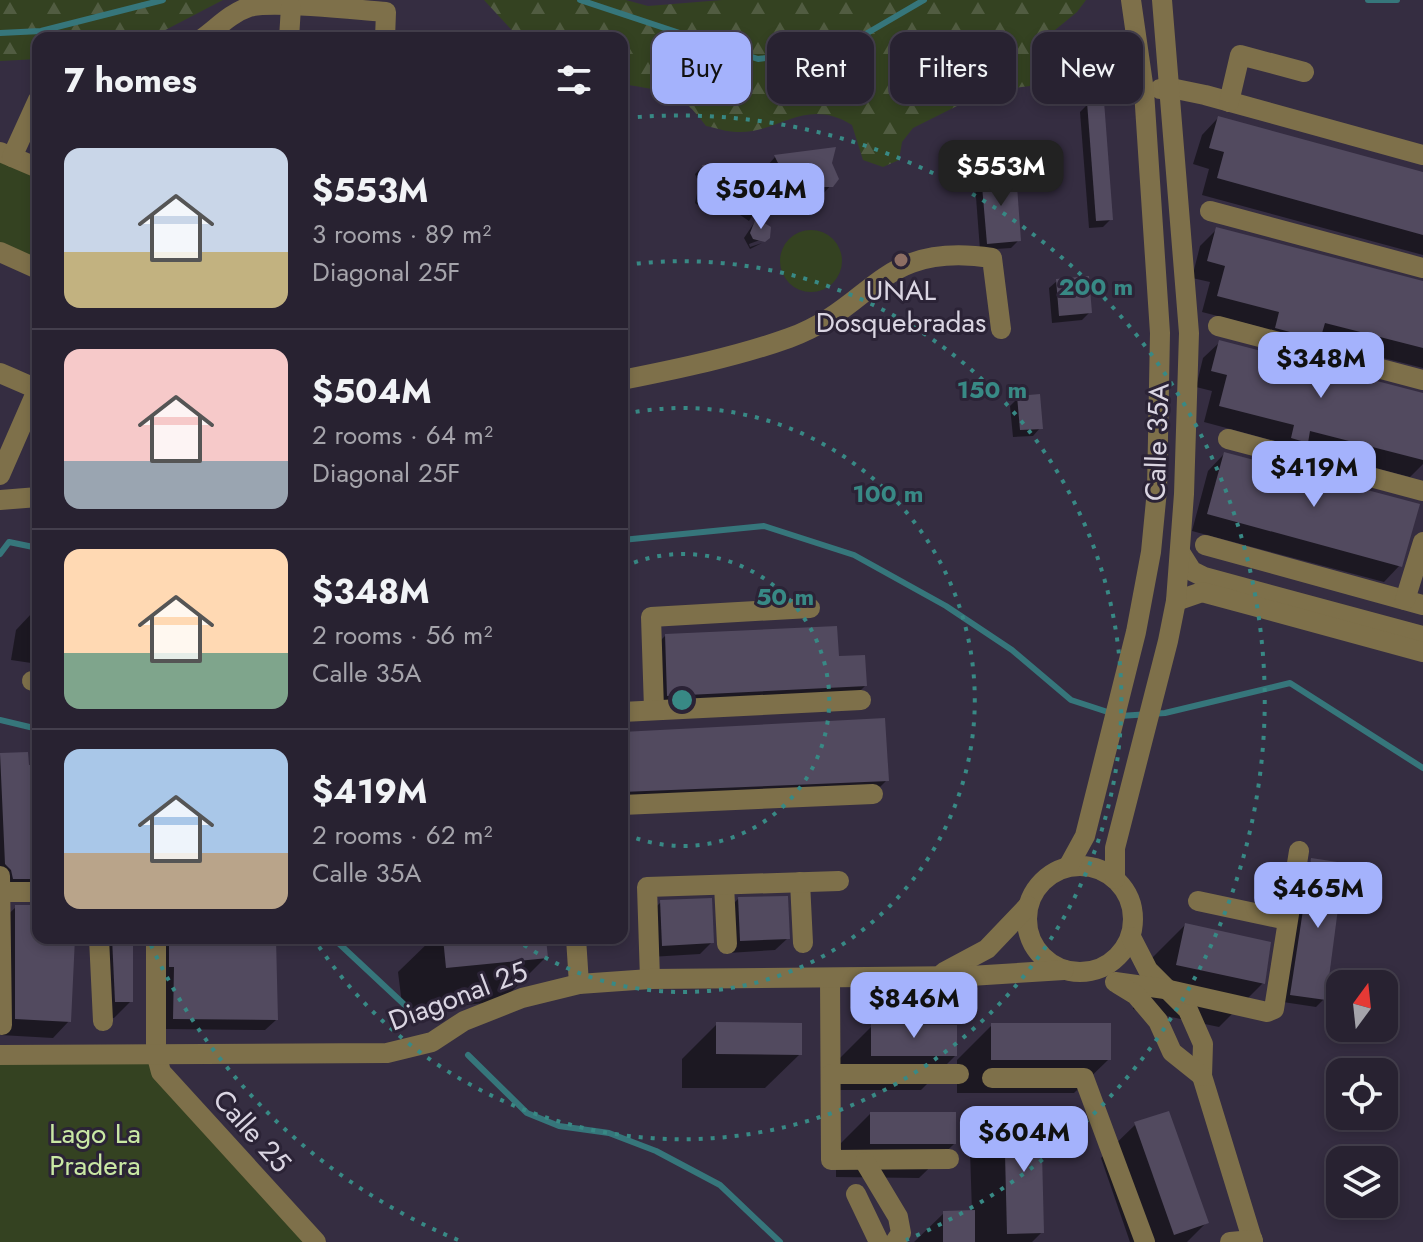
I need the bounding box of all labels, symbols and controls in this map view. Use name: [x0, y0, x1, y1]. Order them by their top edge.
chip: Buy: [652, 32, 751, 104]
chip: Rent: [767, 32, 874, 104]
chip: Filters: [890, 32, 1016, 104]
chip: New: [1032, 32, 1143, 104]
text: 7 homes: [64, 56, 197, 105]
icon: filters: [552, 58, 596, 102]
pin: $553M: [945, 140, 1057, 208]
text: $553M: [956, 147, 1046, 185]
pin: $504M: [705, 163, 817, 231]
text: $553M: [312, 166, 428, 215]
text: $504M: [715, 170, 807, 208]
icon: home: [128, 180, 224, 276]
text: 3 rooms · 89 m²: [312, 215, 491, 253]
marker: UNAL Dosquebradas: [892, 251, 910, 269]
text: Diagonal 25F: [312, 253, 460, 291]
text: 200 m: [1059, 269, 1133, 304]
place label: UNAL Dosquebradas: [816, 270, 986, 343]
pin: $348M: [1265, 332, 1377, 400]
text: $348M: [1276, 339, 1366, 377]
text: $504M: [312, 367, 432, 416]
text: 150 m: [957, 372, 1027, 407]
icon: home: [128, 381, 224, 477]
street label: Calle 35A: [1134, 382, 1180, 502]
text: 2 rooms · 64 m²: [312, 416, 493, 454]
pin: $419M: [1258, 441, 1370, 509]
text: $419M: [1270, 448, 1358, 486]
text: Diagonal 25F: [312, 454, 460, 492]
text: 100 m: [853, 476, 923, 511]
text: $348M: [312, 567, 430, 616]
text: 50 m: [756, 579, 814, 614]
icon: home: [128, 581, 224, 677]
text: 2 rooms · 56 m²: [312, 616, 492, 654]
text: Calle 35A: [312, 654, 422, 692]
centre of rings: [668, 686, 696, 714]
text: $419M: [312, 767, 427, 816]
icon: home: [128, 781, 224, 877]
text: 2 rooms · 62 m²: [312, 816, 493, 854]
text: Calle 35A: [312, 854, 422, 892]
pin: $465M: [1262, 862, 1374, 930]
text: $465M: [1272, 869, 1364, 907]
street label: Diagonal 25: [383, 951, 533, 1041]
north arrow: [1326, 970, 1398, 1042]
map controls: [1326, 970, 1398, 1218]
pin: $846M: [858, 972, 970, 1040]
text: $846M: [868, 979, 960, 1017]
button: locate: [1326, 1058, 1398, 1130]
street label: Calle 25: [203, 1080, 301, 1182]
pin: $604M: [968, 1106, 1080, 1174]
park label: Lago La Pradera: [49, 1113, 141, 1186]
text: $604M: [978, 1113, 1070, 1151]
button: layers: [1326, 1146, 1398, 1218]

